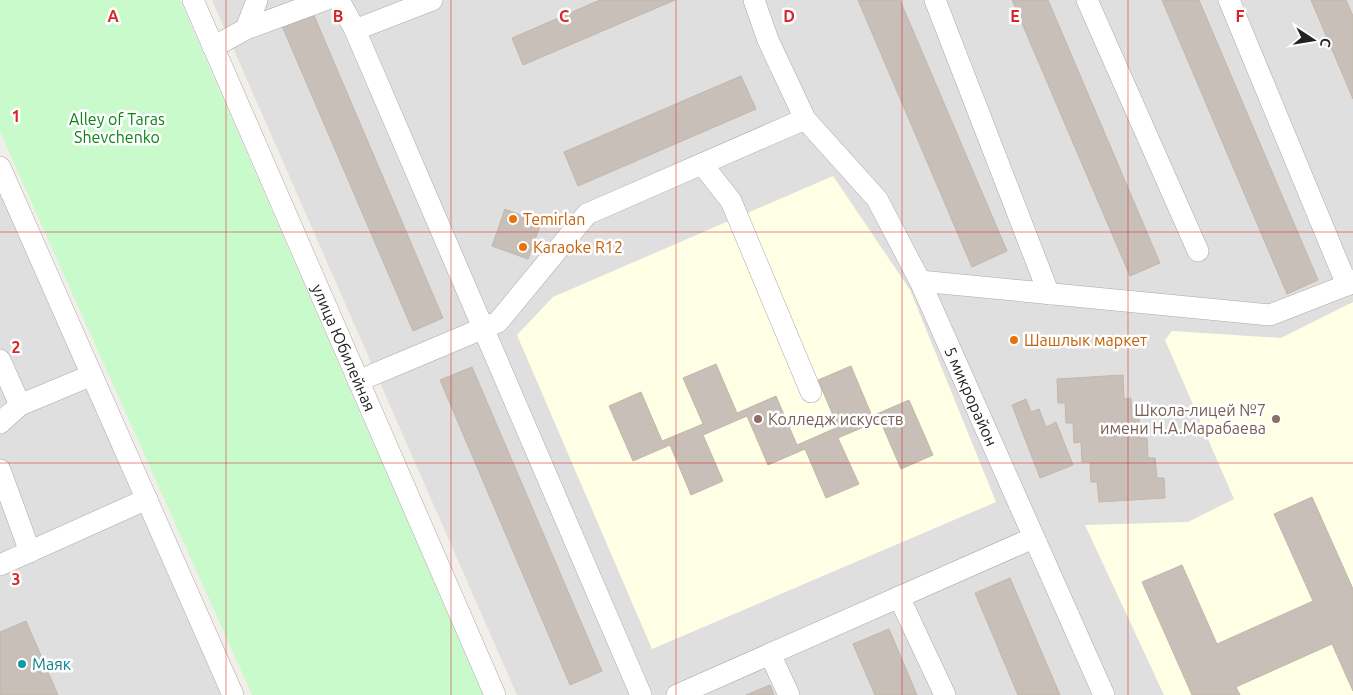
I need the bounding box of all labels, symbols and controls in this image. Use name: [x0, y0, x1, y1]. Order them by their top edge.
text: A: [107, 7, 119, 25]
text: B: [333, 7, 343, 25]
text: C: [559, 7, 569, 25]
text: D: [783, 7, 795, 25]
text: E: [1010, 7, 1020, 25]
text: F: [1236, 7, 1245, 25]
north arrow: [1288, 15, 1338, 65]
text: С: [1317, 37, 1334, 49]
text: 1: [11, 107, 21, 125]
park label: Alley of Taras Shevchenko: [69, 110, 165, 146]
place label: Temirlan: [523, 210, 585, 228]
marker: Temirlan: [507, 213, 519, 225]
place label: Karaoke R12: [533, 238, 623, 256]
marker: Karaoke R12: [517, 241, 529, 253]
street label: улица Юбилейная: [309, 281, 380, 414]
place label: Шашлык маркет: [1024, 331, 1147, 349]
marker: Шашлык маркет: [1008, 334, 1020, 346]
text: 2: [11, 338, 21, 356]
street label: 5 микрорайон: [941, 344, 1001, 449]
place label: Школа-лицей №7 имени Н.А.Марабаева: [1100, 401, 1266, 437]
place label: Колледж искусств: [768, 410, 904, 428]
marker: Колледж искусств: [752, 413, 764, 425]
marker: Школа-лицей №7 имени Н.А.Марабаева: [1270, 413, 1282, 425]
text: 3: [11, 570, 21, 588]
place label: Маяк: [32, 655, 71, 673]
marker: Маяк: [16, 658, 28, 670]

